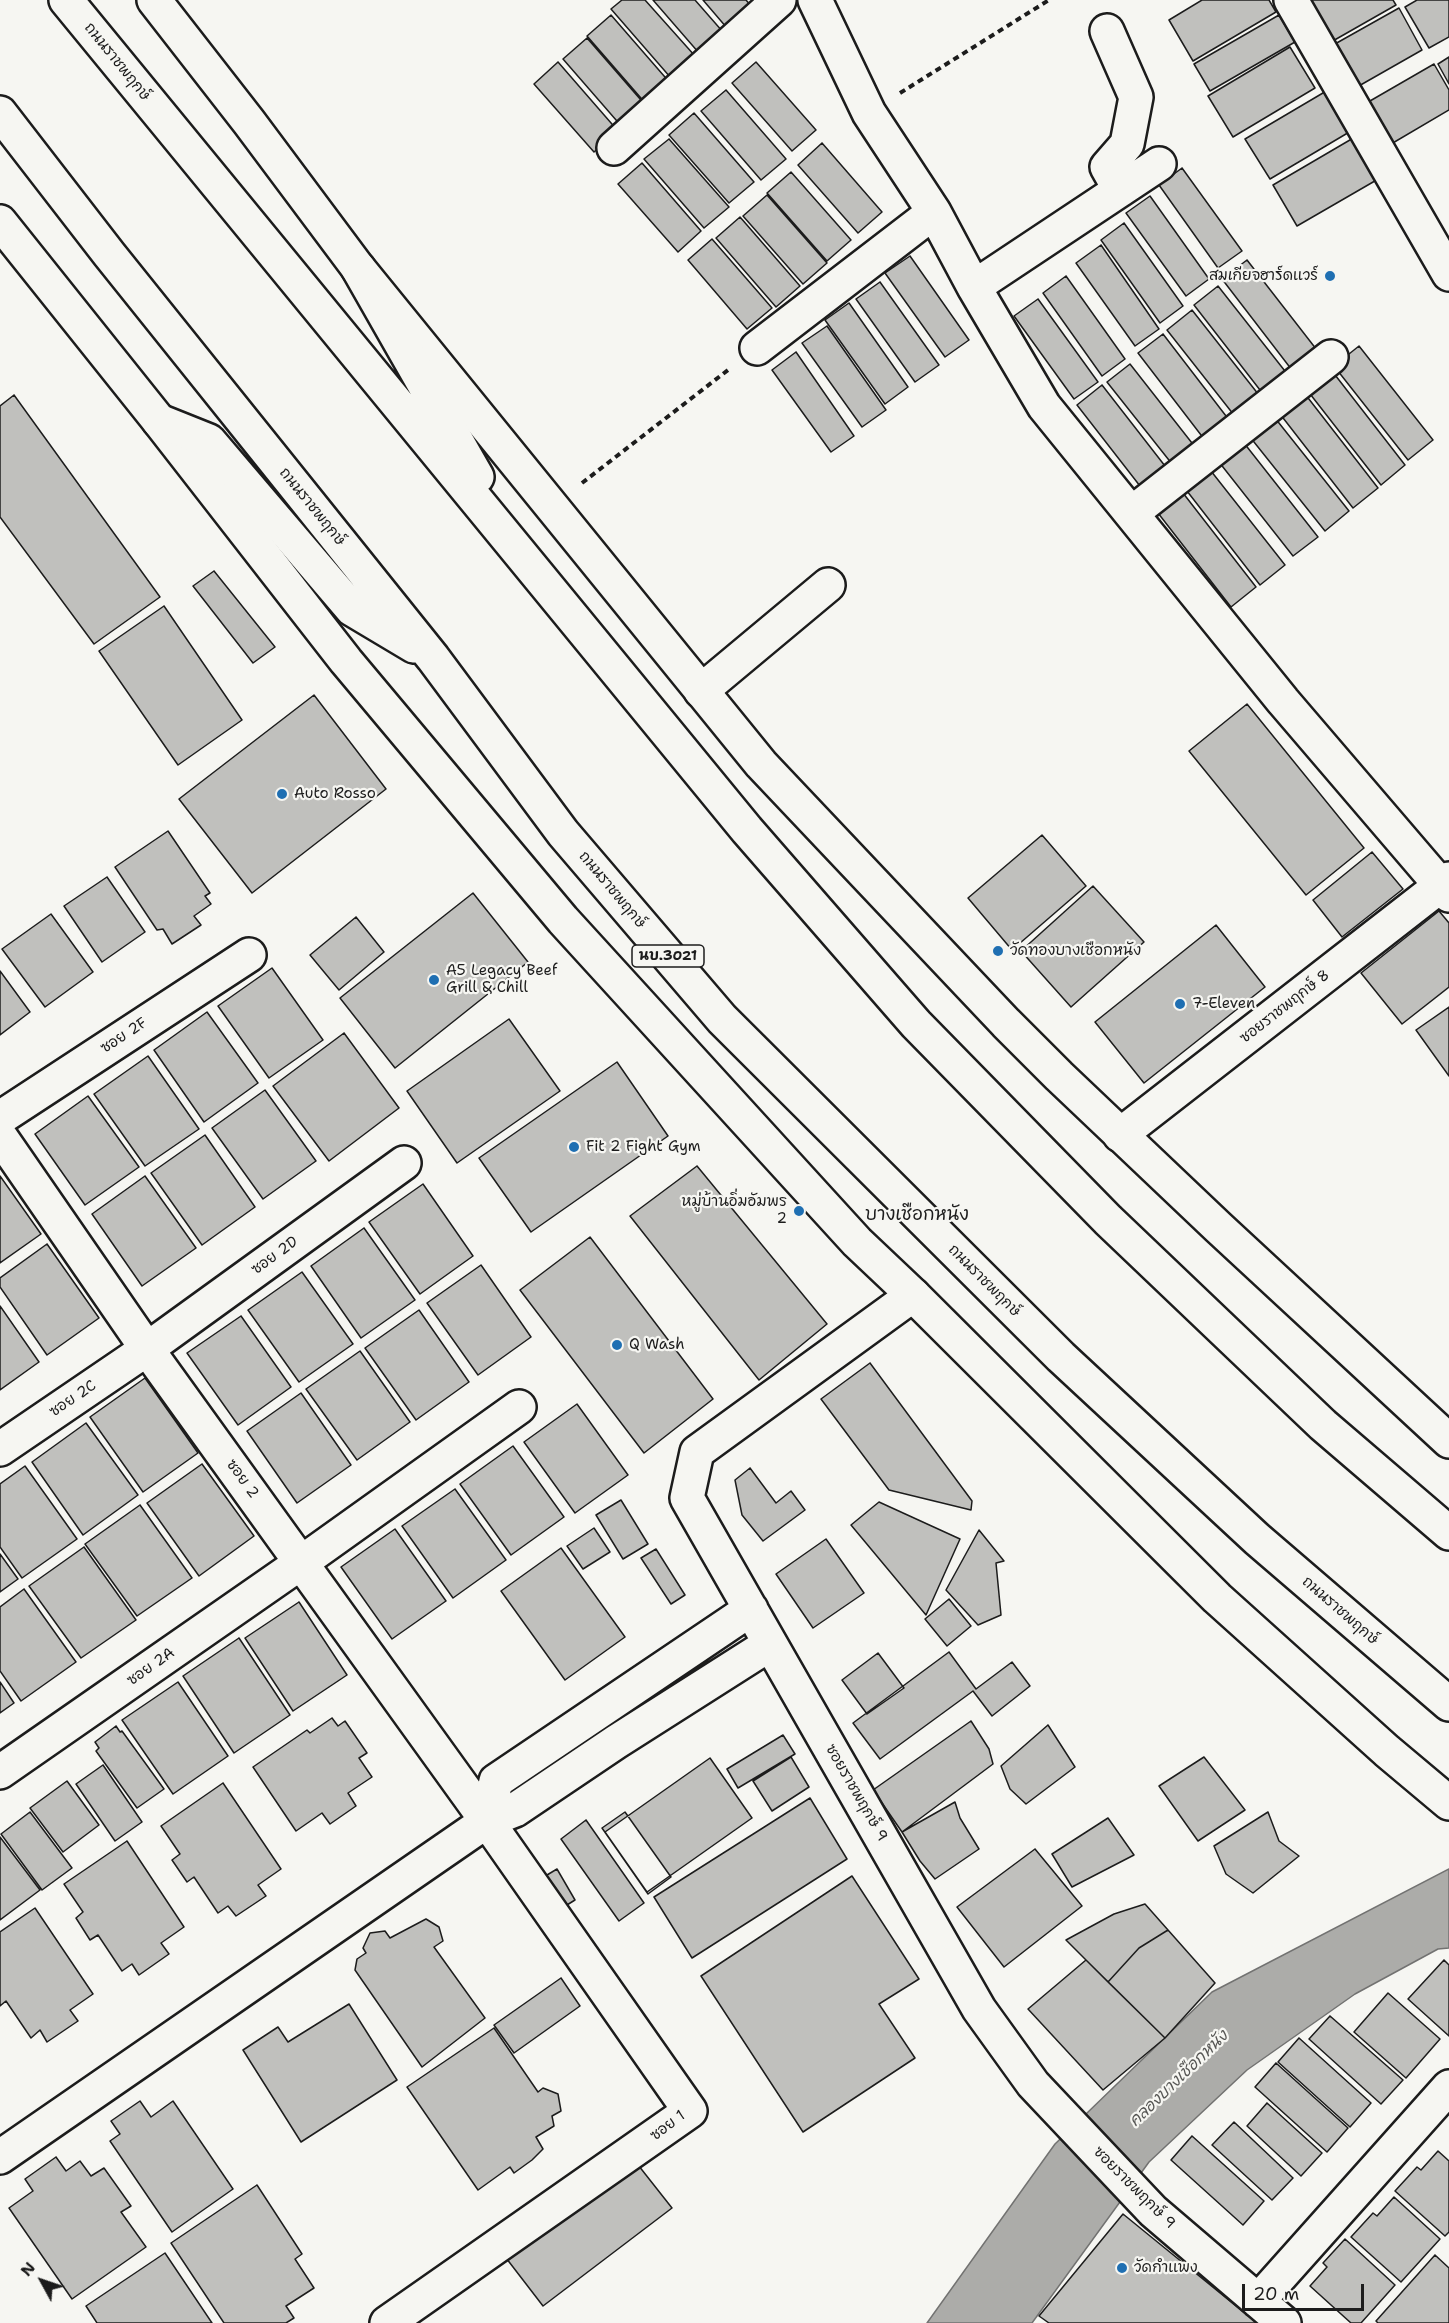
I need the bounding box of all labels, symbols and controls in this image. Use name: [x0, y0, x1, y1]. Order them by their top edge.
street label: ถนนราชพฤกษ์: [80, 19, 154, 105]
place label: สมเกียจฮาร์ดแวร์: [1209, 267, 1318, 285]
marker: สมเกียจฮาร์ดแวร์: [1323, 269, 1337, 283]
street label: ถนนราชพฤกษ์: [275, 464, 349, 550]
place label: Auto Rosso: [294, 785, 376, 803]
marker: Auto Rosso: [275, 787, 289, 801]
street label: ถนนราชพฤกษ์: [575, 848, 649, 932]
place label: วัดทองบางเชือกหนัง: [1010, 942, 1141, 960]
marker: วัดทองบางเชือกหนัง: [991, 944, 1005, 958]
road number: นบ.3021: [632, 945, 704, 967]
place label: A5 Legacy Beef Grill & Chill: [446, 962, 557, 997]
street label: ซอยราชพฤกษ์ 8: [1237, 966, 1333, 1048]
marker: A5 Legacy Beef Grill & Chill: [427, 973, 441, 987]
place label: 7-Eleven: [1192, 995, 1255, 1013]
marker: 7-Eleven: [1173, 997, 1187, 1011]
street label: ซอย 2F: [97, 1014, 151, 1058]
place label: Fit 2 Fight Gym: [586, 1138, 701, 1156]
marker: Fit 2 Fight Gym: [567, 1140, 581, 1154]
place label: หมู่บ้านอิ่มอัมพร 2: [682, 1193, 787, 1228]
marker: หมู่บ้านอิ่มอัมพร 2: [792, 1204, 806, 1218]
district label: บางเชือกหนัง: [865, 1204, 969, 1226]
street label: ซอย 2D: [248, 1233, 302, 1279]
street label: ถนนราชพฤกษ์: [944, 1241, 1024, 1321]
place label: Q Wash: [629, 1336, 685, 1354]
marker: Q Wash: [610, 1338, 624, 1352]
street label: ซอย 2C: [46, 1377, 100, 1421]
street label: ซอย 2: [222, 1456, 262, 1502]
street label: ถนนราชพฤกษ์: [1298, 1573, 1382, 1649]
street label: ซอย 2A: [124, 1644, 178, 1690]
street label: ซอยราชพฤกษ์ 9: [821, 1741, 891, 1845]
water label: คลองบางเชือกหนัง: [1126, 2027, 1232, 2131]
street label: ซอย 1: [647, 2107, 689, 2145]
street label: ซอยราชพฤกษ์ 9: [1089, 2143, 1179, 2233]
north arrow: [12, 2251, 72, 2311]
text: N: [16, 2257, 40, 2281]
place label: วัดกำแพง: [1134, 2259, 1198, 2277]
marker: วัดกำแพง: [1115, 2261, 1129, 2275]
scale bar: [1245, 2272, 1366, 2310]
text: 20 m: [1253, 2282, 1299, 2306]

